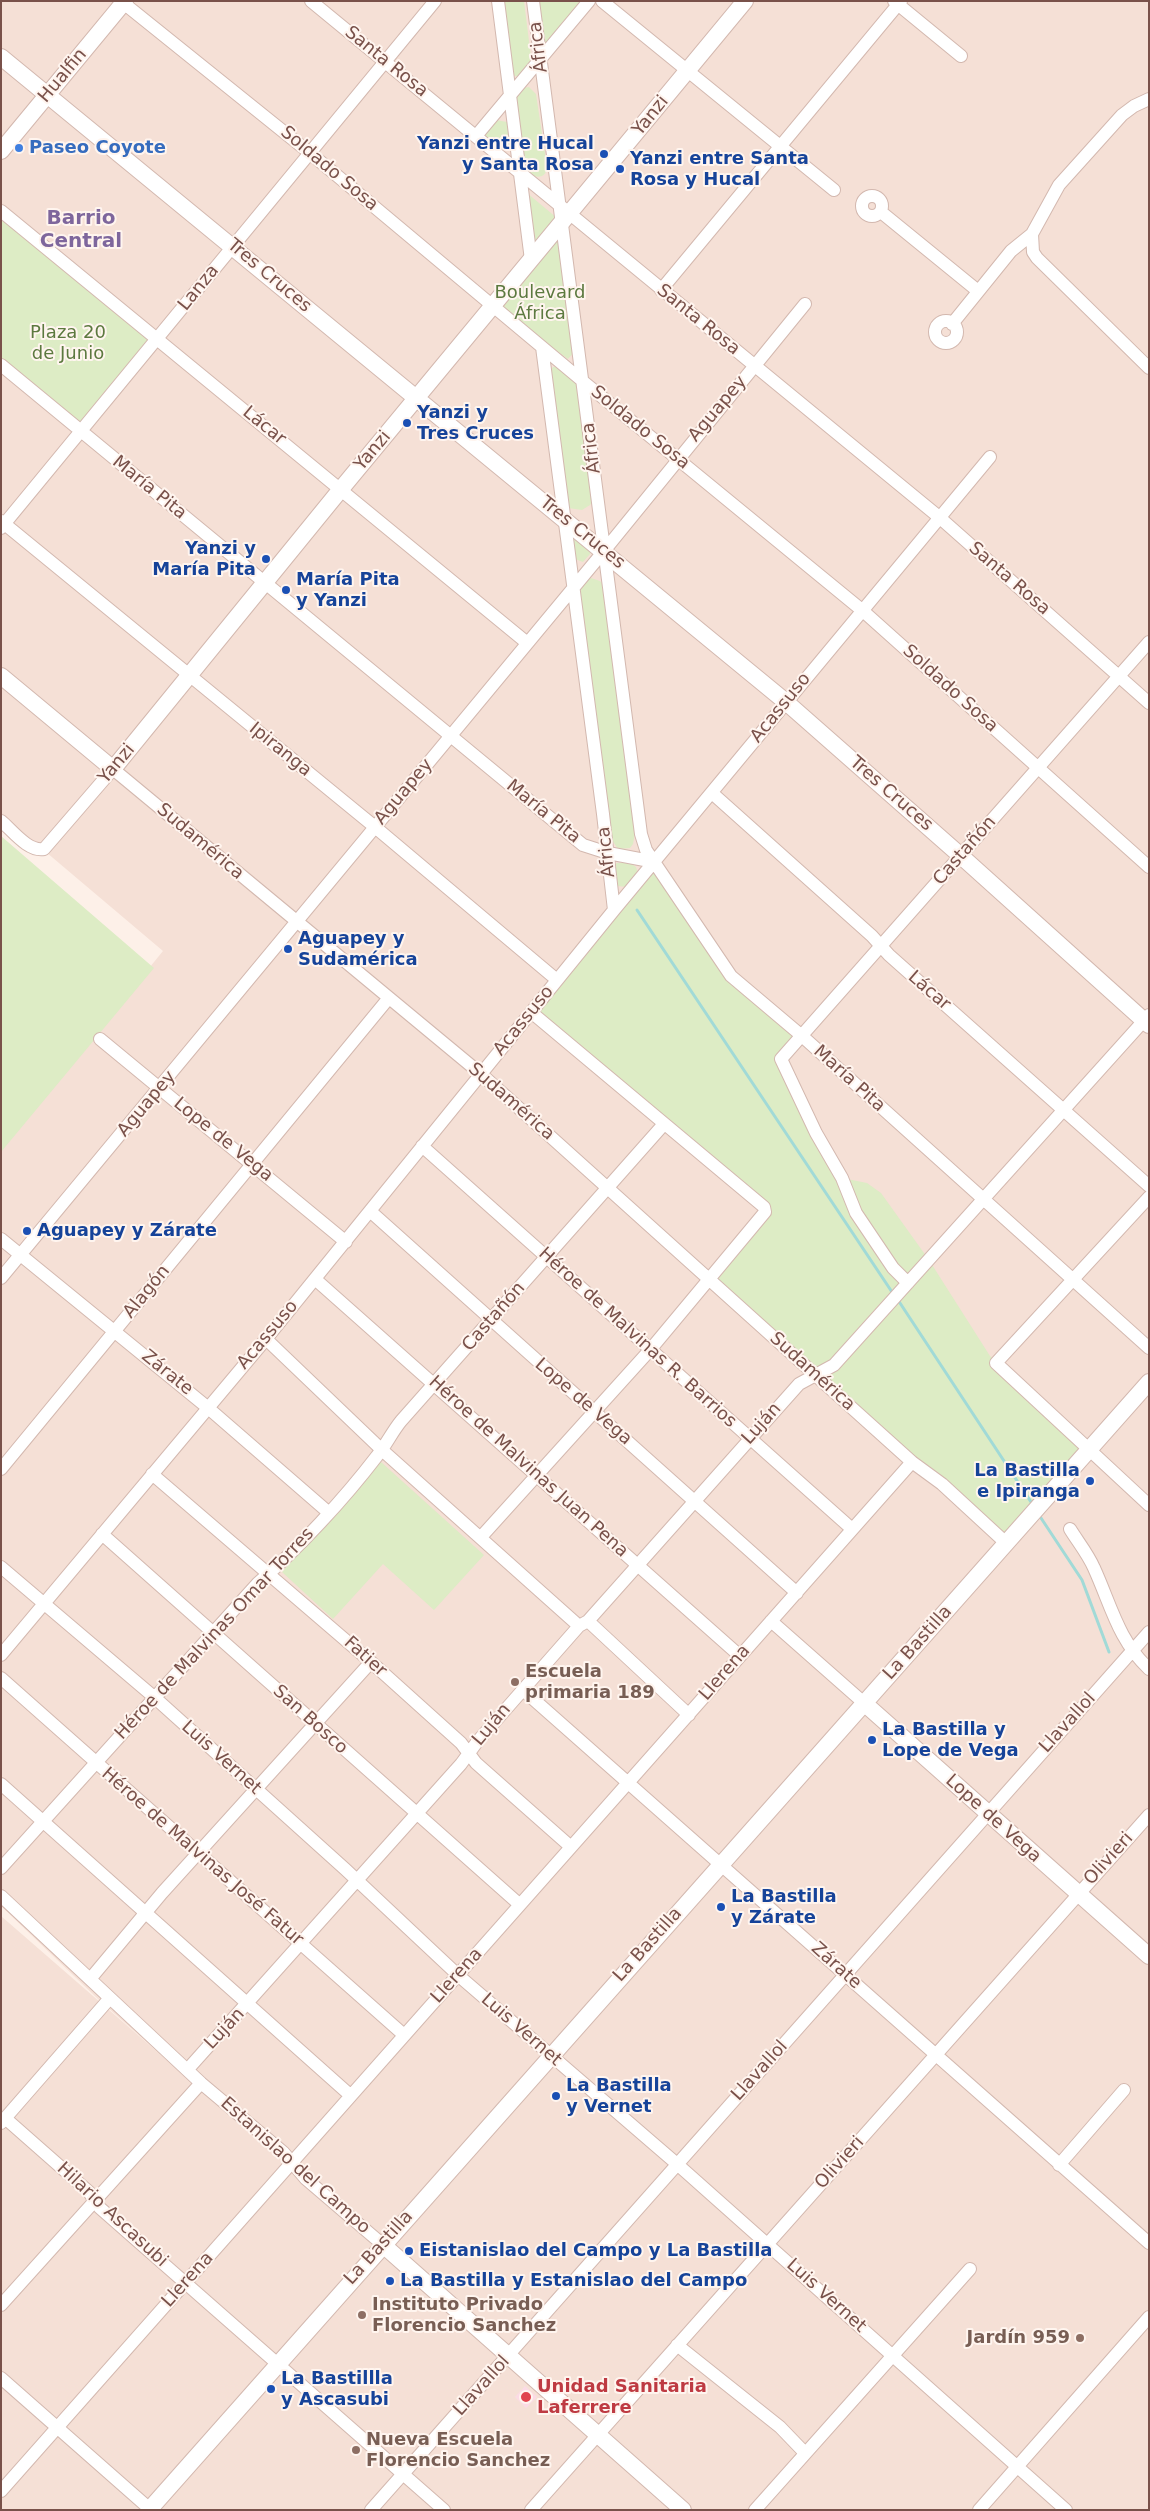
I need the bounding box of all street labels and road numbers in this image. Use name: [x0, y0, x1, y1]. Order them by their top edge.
street label: África: [525, 20, 553, 74]
street label: Santa Rosa: [340, 22, 432, 102]
street label: Hualfin: [34, 45, 92, 107]
street label: Yanzi: [628, 92, 674, 140]
street label: Soldado Sosa: [276, 122, 382, 216]
street label: Tres Cruces: [223, 235, 315, 317]
street label: Lanza: [174, 261, 224, 315]
street label: Santa Rosa: [652, 280, 744, 360]
street label: Aguapey: [684, 372, 752, 446]
street label: Soldado Sosa: [586, 382, 694, 474]
street label: Lácar: [238, 402, 290, 450]
street label: África: [578, 421, 606, 475]
street label: Yanzi: [350, 427, 396, 475]
street label: María Pita: [108, 452, 190, 524]
street label: Tres Cruces: [535, 492, 629, 574]
street label: Santa Rosa: [964, 538, 1054, 620]
street label: Soldado Sosa: [898, 641, 1002, 737]
street label: Acassuso: [746, 669, 816, 747]
street label: Ipiranga: [244, 718, 316, 782]
street label: Yanzi: [94, 740, 140, 788]
street label: Tres Cruces: [845, 752, 937, 836]
street label: Aguapey: [370, 755, 438, 829]
street label: María Pita: [502, 776, 584, 848]
street label: Sudamérica: [152, 799, 248, 885]
street label: Castañón: [929, 812, 1001, 890]
street label: África: [594, 825, 620, 879]
street label: Lácar: [903, 967, 955, 1015]
street label: Acassuso: [489, 982, 559, 1060]
street label: María Pita: [809, 1041, 889, 1117]
street label: Sudamérica: [463, 1059, 559, 1145]
street label: Aguapey: [113, 1067, 181, 1141]
street label: Lope de Vega: [169, 1093, 277, 1187]
street label: Héroe de Malvinas R. Barrios: [534, 1243, 740, 1433]
street label: Alagón: [119, 1261, 175, 1323]
street label: Castañón: [458, 1278, 530, 1356]
street label: Acassuso: [233, 1296, 303, 1374]
street label: Sudamérica: [765, 1328, 859, 1416]
street label: Zárate: [137, 1346, 197, 1400]
street label: Lope de Vega: [530, 1354, 636, 1450]
street label: Héroe de Malvinas Juan Pena: [424, 1372, 632, 1562]
street label: Luján: [738, 1399, 786, 1449]
street label: Héroe de Malvinas Omar Torres: [111, 1524, 319, 1744]
street label: La Bastilla: [879, 1601, 957, 1685]
street label: Fatier: [339, 1632, 391, 1682]
street label: Llerena: [695, 1641, 755, 1705]
street label: San Bosco: [268, 1681, 352, 1759]
street label: Llavallol: [1035, 1688, 1101, 1758]
street label: Luján: [468, 1699, 516, 1751]
street label: Luis Vernet: [177, 1717, 265, 1799]
street label: Héroe de Malvinas José Fatur: [97, 1763, 307, 1951]
street label: Lope de Vega: [941, 1770, 1045, 1868]
street label: Olivieri: [1080, 1828, 1138, 1890]
street label: La Bastilla: [609, 1903, 687, 1987]
street label: Zárate: [807, 1938, 865, 1994]
street label: Llerena: [427, 1944, 487, 2008]
street label: Luis Vernet: [476, 1989, 566, 2071]
street label: Luján: [201, 2004, 249, 2054]
street label: Llavallol: [727, 2036, 793, 2106]
street label: Estanislao del Campo: [216, 2093, 374, 2239]
street label: Olivieri: [811, 2132, 869, 2194]
street label: Hilario Ascasubi: [52, 2158, 172, 2272]
street label: La Bastilla: [340, 2206, 418, 2290]
street label: Llerena: [158, 2248, 218, 2312]
street label: Luis Vernet: [782, 2255, 870, 2337]
street label: Llavallol: [449, 2351, 515, 2421]

